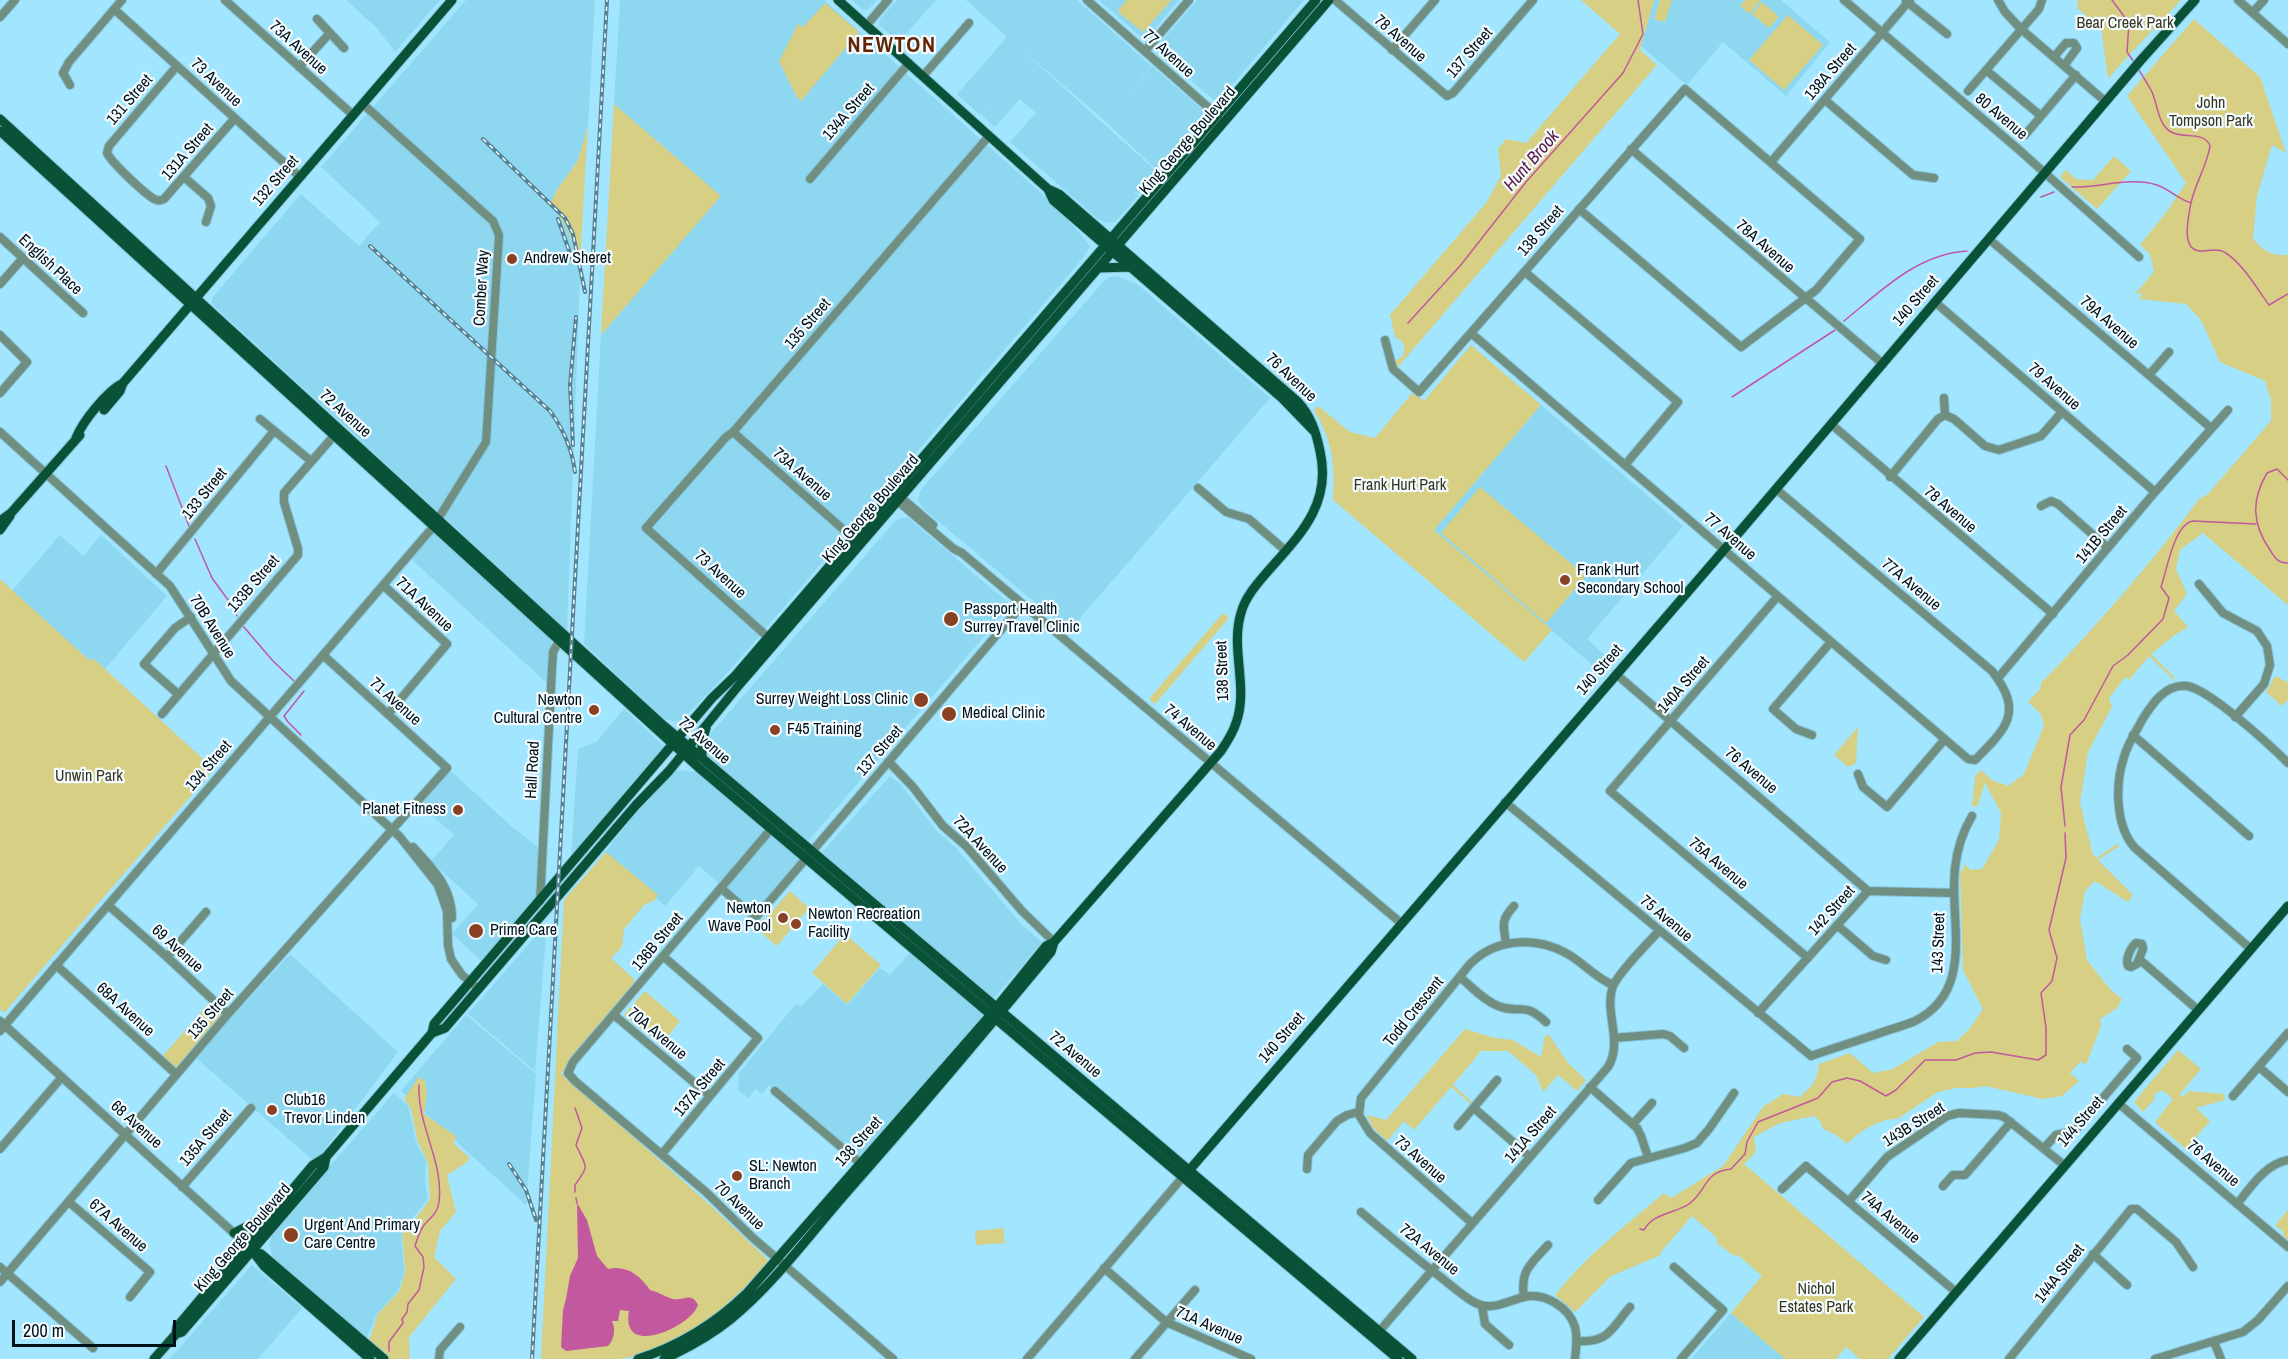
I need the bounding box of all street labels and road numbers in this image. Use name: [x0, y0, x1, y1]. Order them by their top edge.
street label: 78 Avenue: [1370, 11, 1430, 67]
street label: 73A Avenue: [265, 17, 331, 79]
street label: 137 Street: [1443, 24, 1497, 82]
street label: 77 Avenue: [1138, 26, 1198, 82]
street label: 138A Street: [1801, 40, 1861, 104]
street label: 73 Avenue: [187, 55, 245, 111]
street label: 131 Street: [103, 71, 157, 129]
street label: 134A Street: [819, 80, 879, 144]
street label: King George Boulevard: [1136, 83, 1240, 199]
street label: 80 Avenue: [1971, 90, 2031, 144]
street label: 131A Street: [158, 120, 218, 184]
street label: 132 Street: [249, 152, 303, 210]
street label: 138 Street: [1514, 202, 1568, 260]
street label: 78A Avenue: [1732, 216, 1798, 278]
street label: English Place: [14, 231, 86, 299]
street label: Comber Way: [470, 250, 494, 326]
street label: 140 Street: [1889, 272, 1943, 330]
street label: 79A Avenue: [2076, 292, 2142, 354]
street label: 135 Street: [781, 295, 835, 353]
street label: 76 Avenue: [1262, 350, 1320, 406]
street label: 79 Avenue: [2024, 359, 2084, 415]
street label: 72 Avenue: [315, 386, 375, 442]
street label: 73A Avenue: [769, 444, 835, 506]
street label: King George Boulevard: [819, 451, 923, 567]
street label: 133 Street: [178, 464, 232, 524]
street label: 78 Avenue: [1920, 483, 1980, 537]
street label: 141B Street: [2072, 502, 2132, 568]
street label: 77 Avenue: [1700, 509, 1760, 565]
street label: 73 Avenue: [690, 547, 750, 603]
street label: 133B Street: [224, 552, 284, 616]
street label: 77A Avenue: [1878, 555, 1944, 615]
street label: 71A Avenue: [391, 574, 457, 636]
street label: 70B Avenue: [185, 592, 239, 662]
street label: 138 Street: [1212, 640, 1234, 702]
street label: 140 Street: [1573, 641, 1627, 699]
street label: 140A Street: [1654, 653, 1714, 717]
street label: 71 Avenue: [365, 674, 425, 730]
street label: 74 Avenue: [1160, 701, 1220, 755]
street label: 72 Avenue: [674, 713, 734, 769]
street label: 137 Street: [853, 722, 907, 780]
street label: 134 Street: [182, 737, 236, 795]
street label: Hall Road: [522, 741, 544, 799]
street label: 76 Avenue: [1721, 744, 1781, 798]
street label: 72A Avenue: [949, 812, 1011, 878]
street label: 75A Avenue: [1685, 834, 1751, 894]
street label: 142 Street: [1805, 882, 1859, 940]
street label: 75 Avenue: [1636, 892, 1696, 946]
street label: 136B Street: [628, 909, 688, 975]
street label: 143 Street: [1928, 912, 1950, 974]
street label: 69 Avenue: [147, 921, 207, 977]
street label: Todd Crescent: [1380, 973, 1448, 1051]
street label: 68A Avenue: [92, 979, 158, 1041]
street label: 135 Street: [184, 985, 238, 1043]
street label: 70A Avenue: [624, 1004, 690, 1064]
street label: 140 Street: [1255, 1009, 1309, 1067]
street label: 72 Avenue: [1045, 1028, 1105, 1082]
street label: 137A Street: [670, 1055, 730, 1121]
street label: 144 Street: [2054, 1093, 2108, 1151]
street label: 68 Avenue: [106, 1097, 166, 1153]
street label: 143B Street: [1880, 1098, 1948, 1152]
street label: 141A Street: [1501, 1103, 1561, 1167]
street label: 135A Street: [176, 1106, 236, 1170]
street label: 138 Street: [832, 1113, 886, 1171]
street label: 73 Avenue: [1390, 1132, 1450, 1188]
street label: 76 Avenue: [2183, 1137, 2243, 1191]
street label: 70 Avenue: [710, 1177, 768, 1235]
street label: King George Boulevard: [191, 1180, 295, 1296]
street label: 74A Avenue: [1857, 1188, 1923, 1248]
street label: 67A Avenue: [85, 1195, 151, 1257]
street label: 72A Avenue: [1395, 1220, 1463, 1280]
street label: 144A Street: [2031, 1241, 2089, 1307]
street label: 71A Avenue: [1173, 1303, 1245, 1349]

